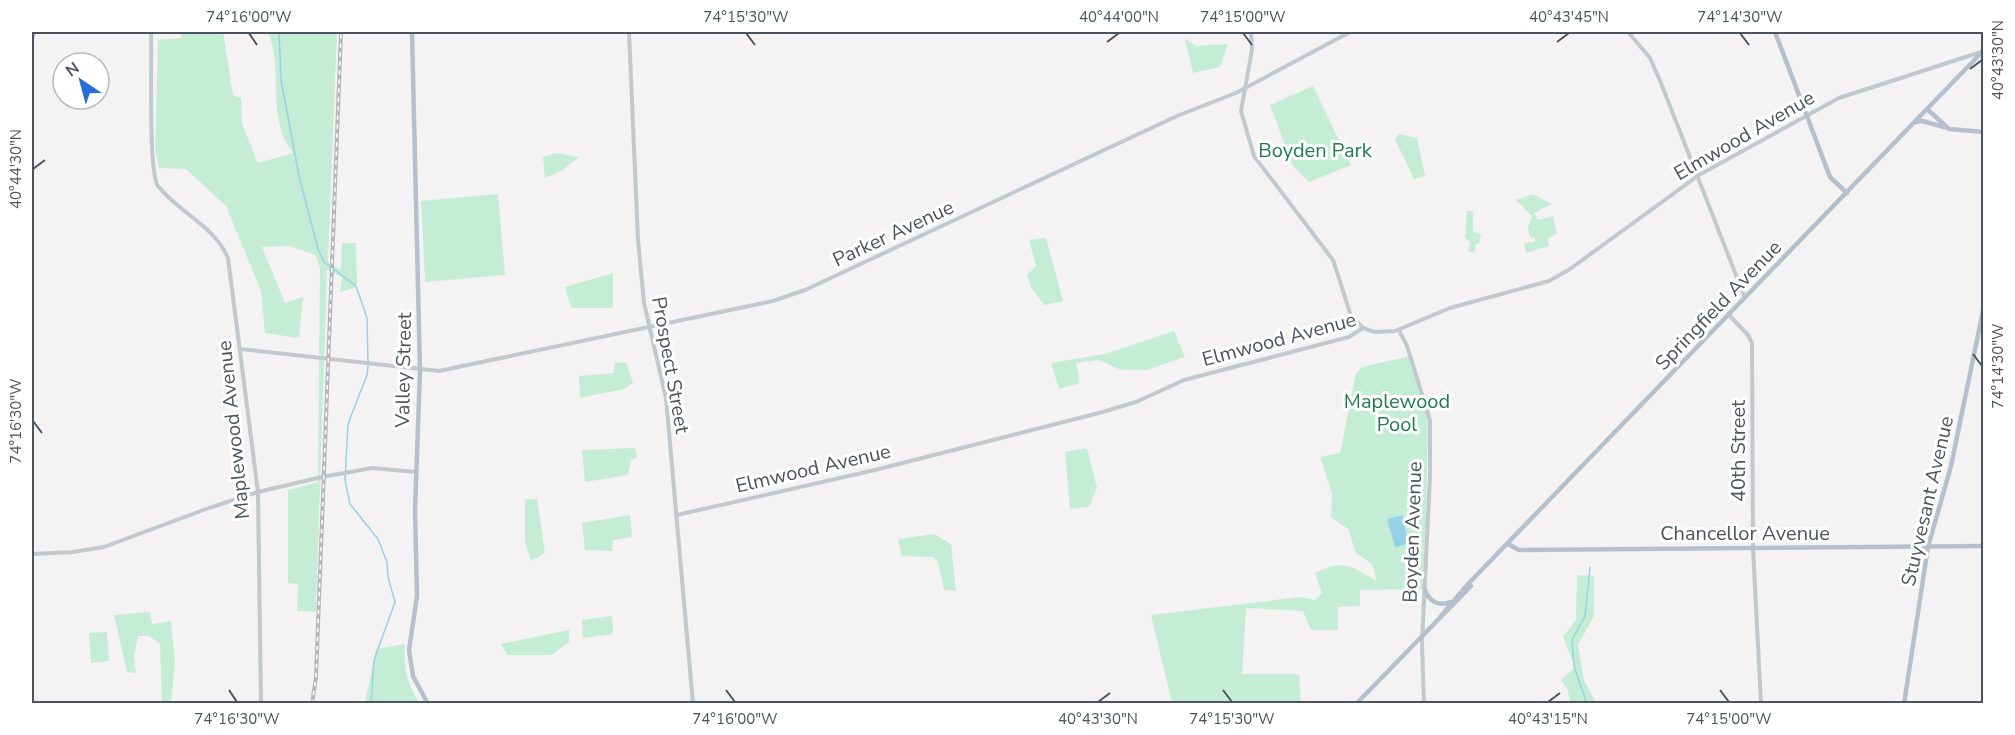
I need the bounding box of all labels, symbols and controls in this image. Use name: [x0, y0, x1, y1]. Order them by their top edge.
text: 74°16'00"W: [206, 7, 292, 27]
text: 74°15'30"W: [703, 7, 789, 27]
text: 40°44'00"N: [1079, 7, 1159, 27]
text: 74°15'00"W: [1200, 7, 1286, 27]
text: 40°43'45"N: [1529, 7, 1609, 27]
text: 74°14'30"W: [1697, 7, 1783, 27]
text: 40°43'30"N: [1988, 20, 2008, 100]
north arrow: [51, 51, 111, 111]
text: N: [61, 57, 84, 82]
street label: Elmwood Avenue: [1669, 84, 1820, 187]
text: 40°44'30"N: [6, 129, 26, 209]
park label: Boyden Park: [1258, 137, 1373, 164]
street label: Parker Avenue: [828, 194, 958, 273]
street label: Springfield Avenue: [1649, 234, 1788, 376]
street label: Prospect Street: [645, 295, 696, 437]
street label: Elmwood Avenue: [1199, 306, 1359, 373]
street label: Valley Street: [389, 311, 418, 429]
text: 74°14'30"W: [1988, 323, 2008, 409]
street label: Maplewood Avenue: [211, 339, 256, 521]
text: 74°16'30"W: [6, 378, 26, 464]
park label: Maplewood Pool: [1344, 388, 1450, 438]
street label: 40th Street: [1725, 399, 1752, 502]
street label: Stuyvesant Avenue: [1895, 413, 1960, 589]
street label: Elmwood Avenue: [733, 438, 893, 499]
street label: Boyden Avenue: [1397, 461, 1428, 603]
street label: Chancellor Avenue: [1660, 520, 1830, 547]
text: 74°16'30"W: [194, 709, 280, 729]
text: 74°16'00"W: [692, 709, 778, 729]
text: 40°43'30"N: [1058, 709, 1138, 729]
text: 74°15'30"W: [1189, 709, 1275, 729]
text: 40°43'15"N: [1508, 709, 1588, 729]
text: 74°15'00"W: [1686, 709, 1772, 729]

